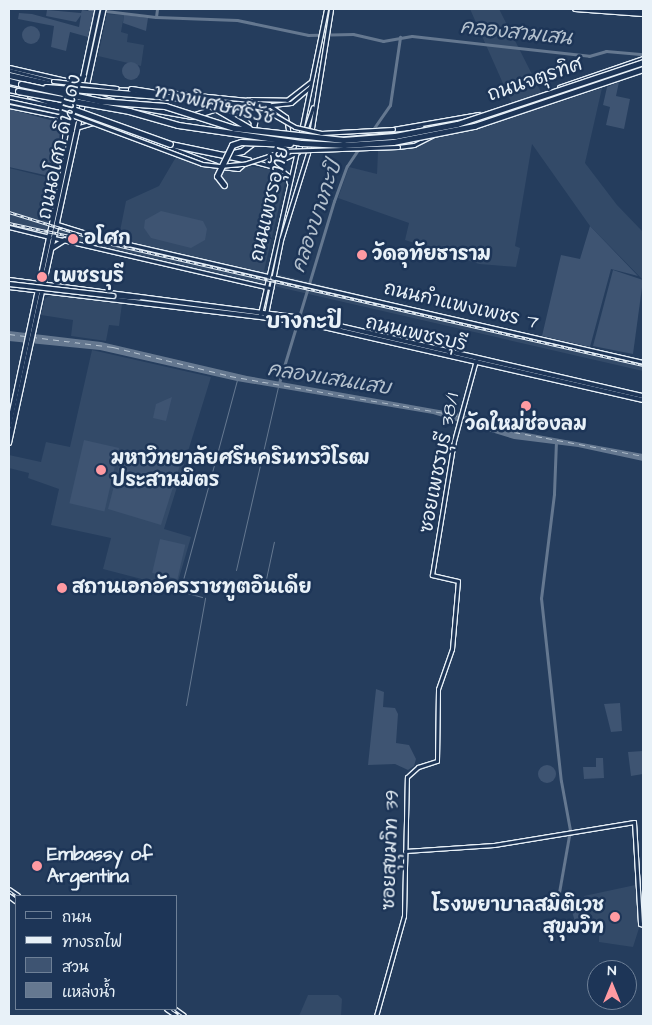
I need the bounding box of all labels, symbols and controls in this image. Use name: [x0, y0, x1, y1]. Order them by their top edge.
water label: คลองสามเสน: [459, 15, 573, 51]
street label: ถนนจตุรทิศ: [485, 53, 585, 107]
street label: ถนนอโศก-ดินแดง: [33, 72, 87, 222]
street label: ทางพิเศษศรีรัช: [152, 80, 276, 130]
street label: ถนนเพชรอุทัย: [246, 144, 294, 264]
water label: คลองบางกะปิ: [287, 158, 347, 276]
place label: อโศก: [84, 228, 131, 250]
marker: อโศก: [66, 232, 80, 246]
place label: วัดอุทัยธาราม: [372, 244, 491, 266]
marker: วัดอุทัยธาราม: [356, 249, 368, 261]
place label: เพชรบุรี: [53, 266, 124, 288]
marker: เพชรบุรี: [35, 270, 49, 284]
street label: ถนนกำแพงเพชร 7: [382, 277, 540, 335]
district label: บางกะปิ: [266, 309, 342, 335]
street label: ถนนเพชรบุรี: [363, 311, 469, 357]
water label: คลองแสนแสบ: [266, 357, 392, 401]
street label: ซอยเพชรบุรี 38/1: [415, 391, 465, 535]
marker: วัดใหม่ช่องลม: [520, 400, 532, 412]
place label: วัดใหม่ช่องลม: [465, 414, 587, 436]
place label: มหาวิทยาลัยศรีนครินทรวิโรฒ ประสานมิตร: [111, 448, 369, 492]
marker: มหาวิทยาลัยศรีนครินทรวิโรฒ ประสานมิตร: [95, 464, 107, 476]
place label: สถานเอกอัครราชทูตอินเดีย: [72, 577, 312, 599]
marker: สถานเอกอัครราชทูตอินเดีย: [56, 582, 68, 594]
street label: ซอยสุขุมวิท 39: [378, 789, 404, 911]
place label: Embassy of Argentina: [47, 844, 152, 888]
marker: Embassy of Argentina: [31, 860, 43, 872]
legend: [15, 895, 178, 1010]
place label: โรงพยาบาลสมิติเวช สุขุมวิท: [432, 895, 604, 939]
text: ถนน: [62, 907, 91, 928]
marker: โรงพยาบาลสมิติเวช สุขุมวิท: [608, 910, 622, 924]
text: ทางรถไฟ: [62, 932, 122, 953]
text: สวน: [62, 957, 89, 978]
north arrow: [587, 960, 637, 1010]
text: N: [608, 961, 616, 981]
text: แหล่งน้ำ: [62, 982, 116, 1003]

